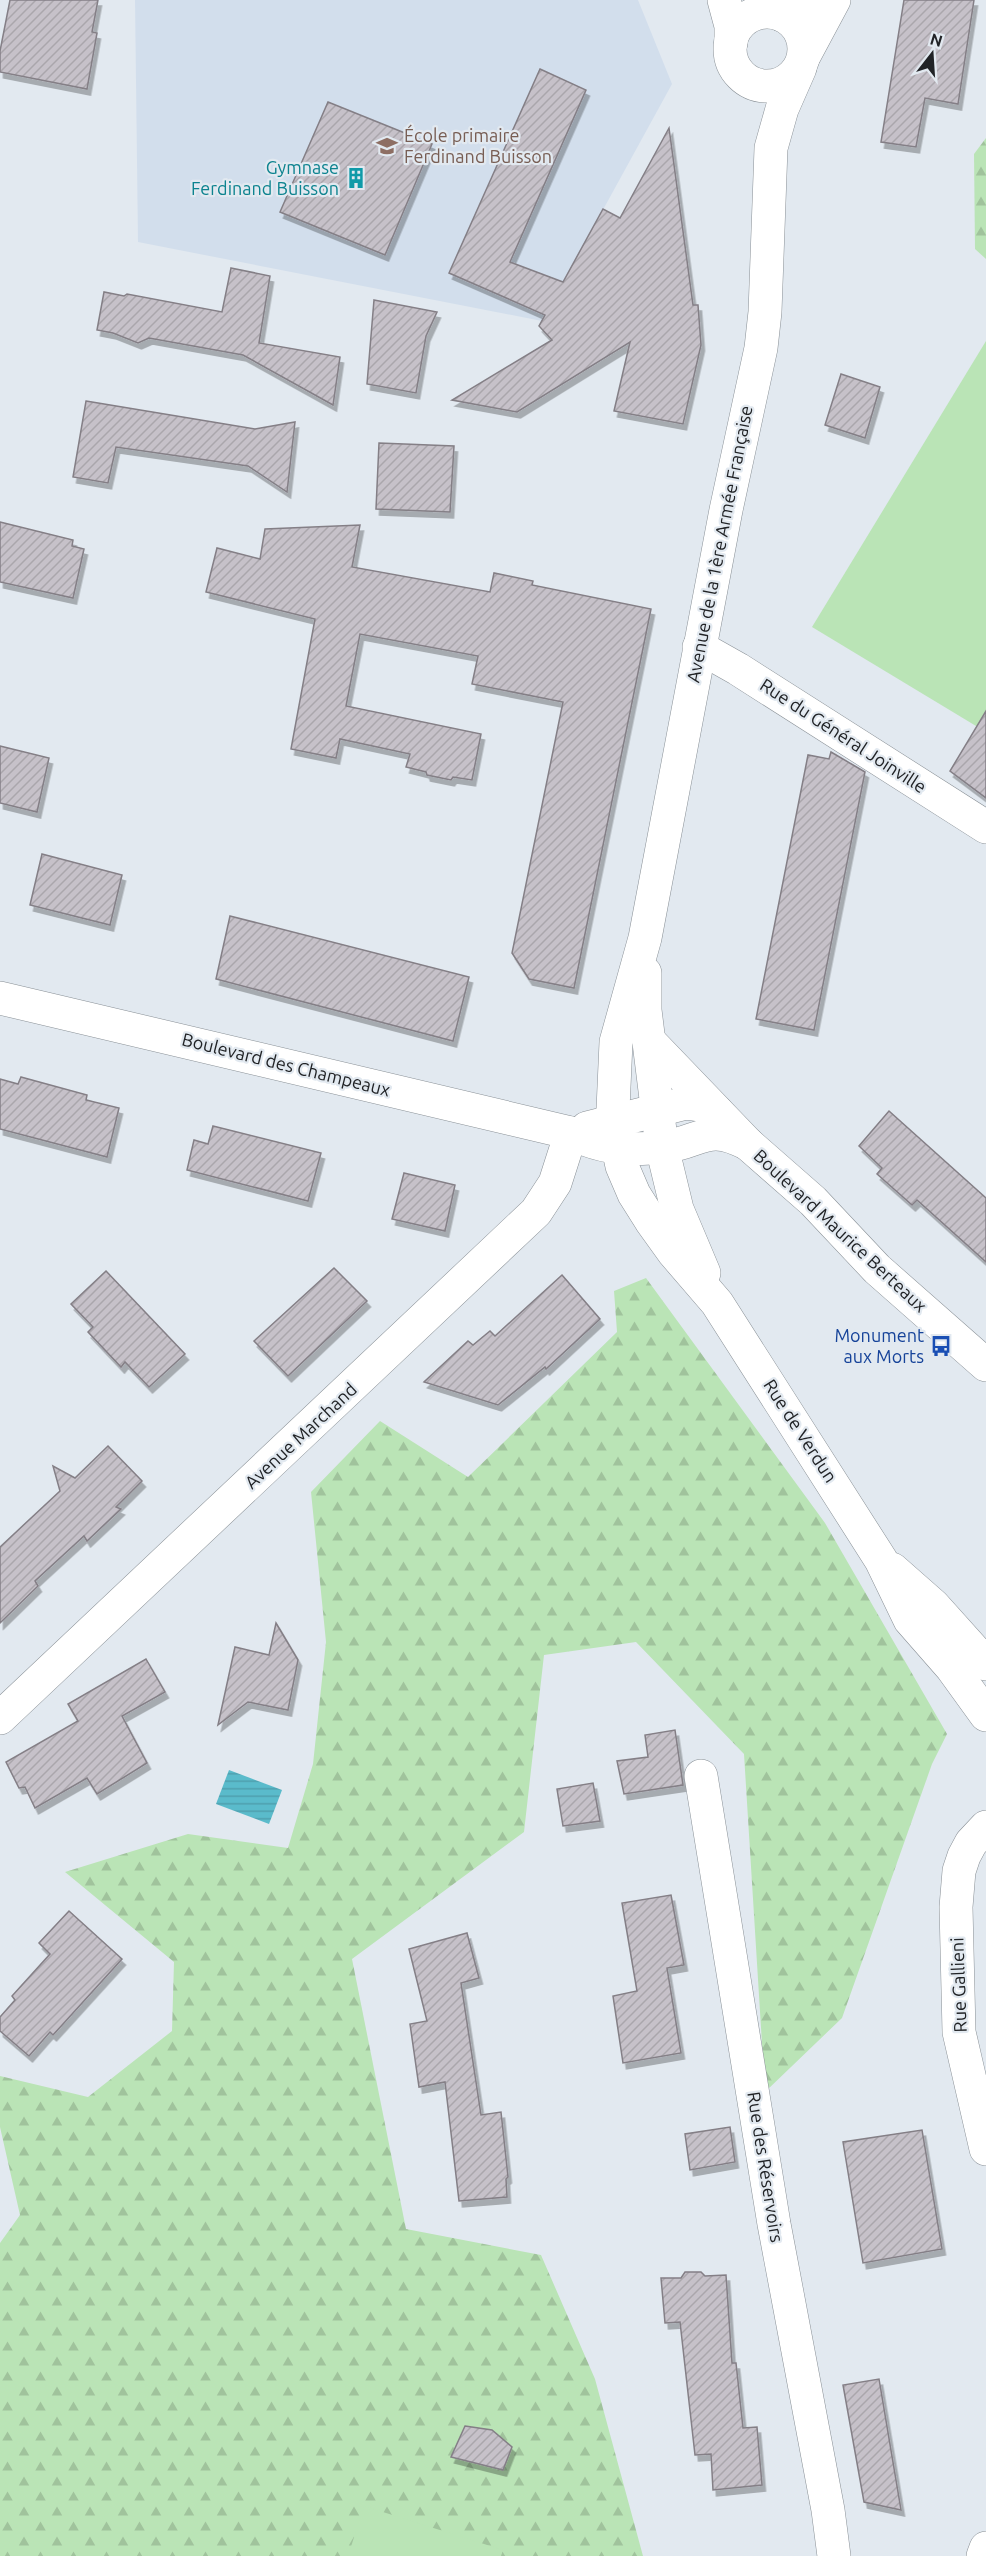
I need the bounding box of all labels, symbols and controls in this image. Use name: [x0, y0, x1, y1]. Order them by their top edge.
north arrow: [902, 24, 962, 84]
text: N: [928, 29, 945, 50]
place label: École primaire Ferdinand Buisson: [404, 124, 552, 166]
school or university icon: École primaire Ferdinand Buisson: [375, 134, 399, 158]
place label: Gymnase Ferdinand Buisson: [191, 157, 339, 198]
building icon: Gymnase Ferdinand Buisson: [344, 166, 368, 190]
street label: Avenue de la 1ère Armée Française: [682, 404, 756, 684]
street label: Rue du Général Joinville: [757, 674, 930, 796]
street label: Boulevard des Champeaux: [180, 1028, 392, 1100]
street label: Boulevard Maurice Berteaux: [750, 1145, 931, 1316]
place label: Monument aux Morts: [834, 1325, 924, 1366]
bus stop icon: Monument aux Morts: [929, 1334, 953, 1358]
street label: Rue de Verdun: [760, 1375, 842, 1486]
street label: Avenue Marchand: [240, 1378, 360, 1492]
street label: Rue Gallieni: [946, 1937, 970, 2033]
street label: Rue des Réservoirs: [744, 2090, 788, 2244]

